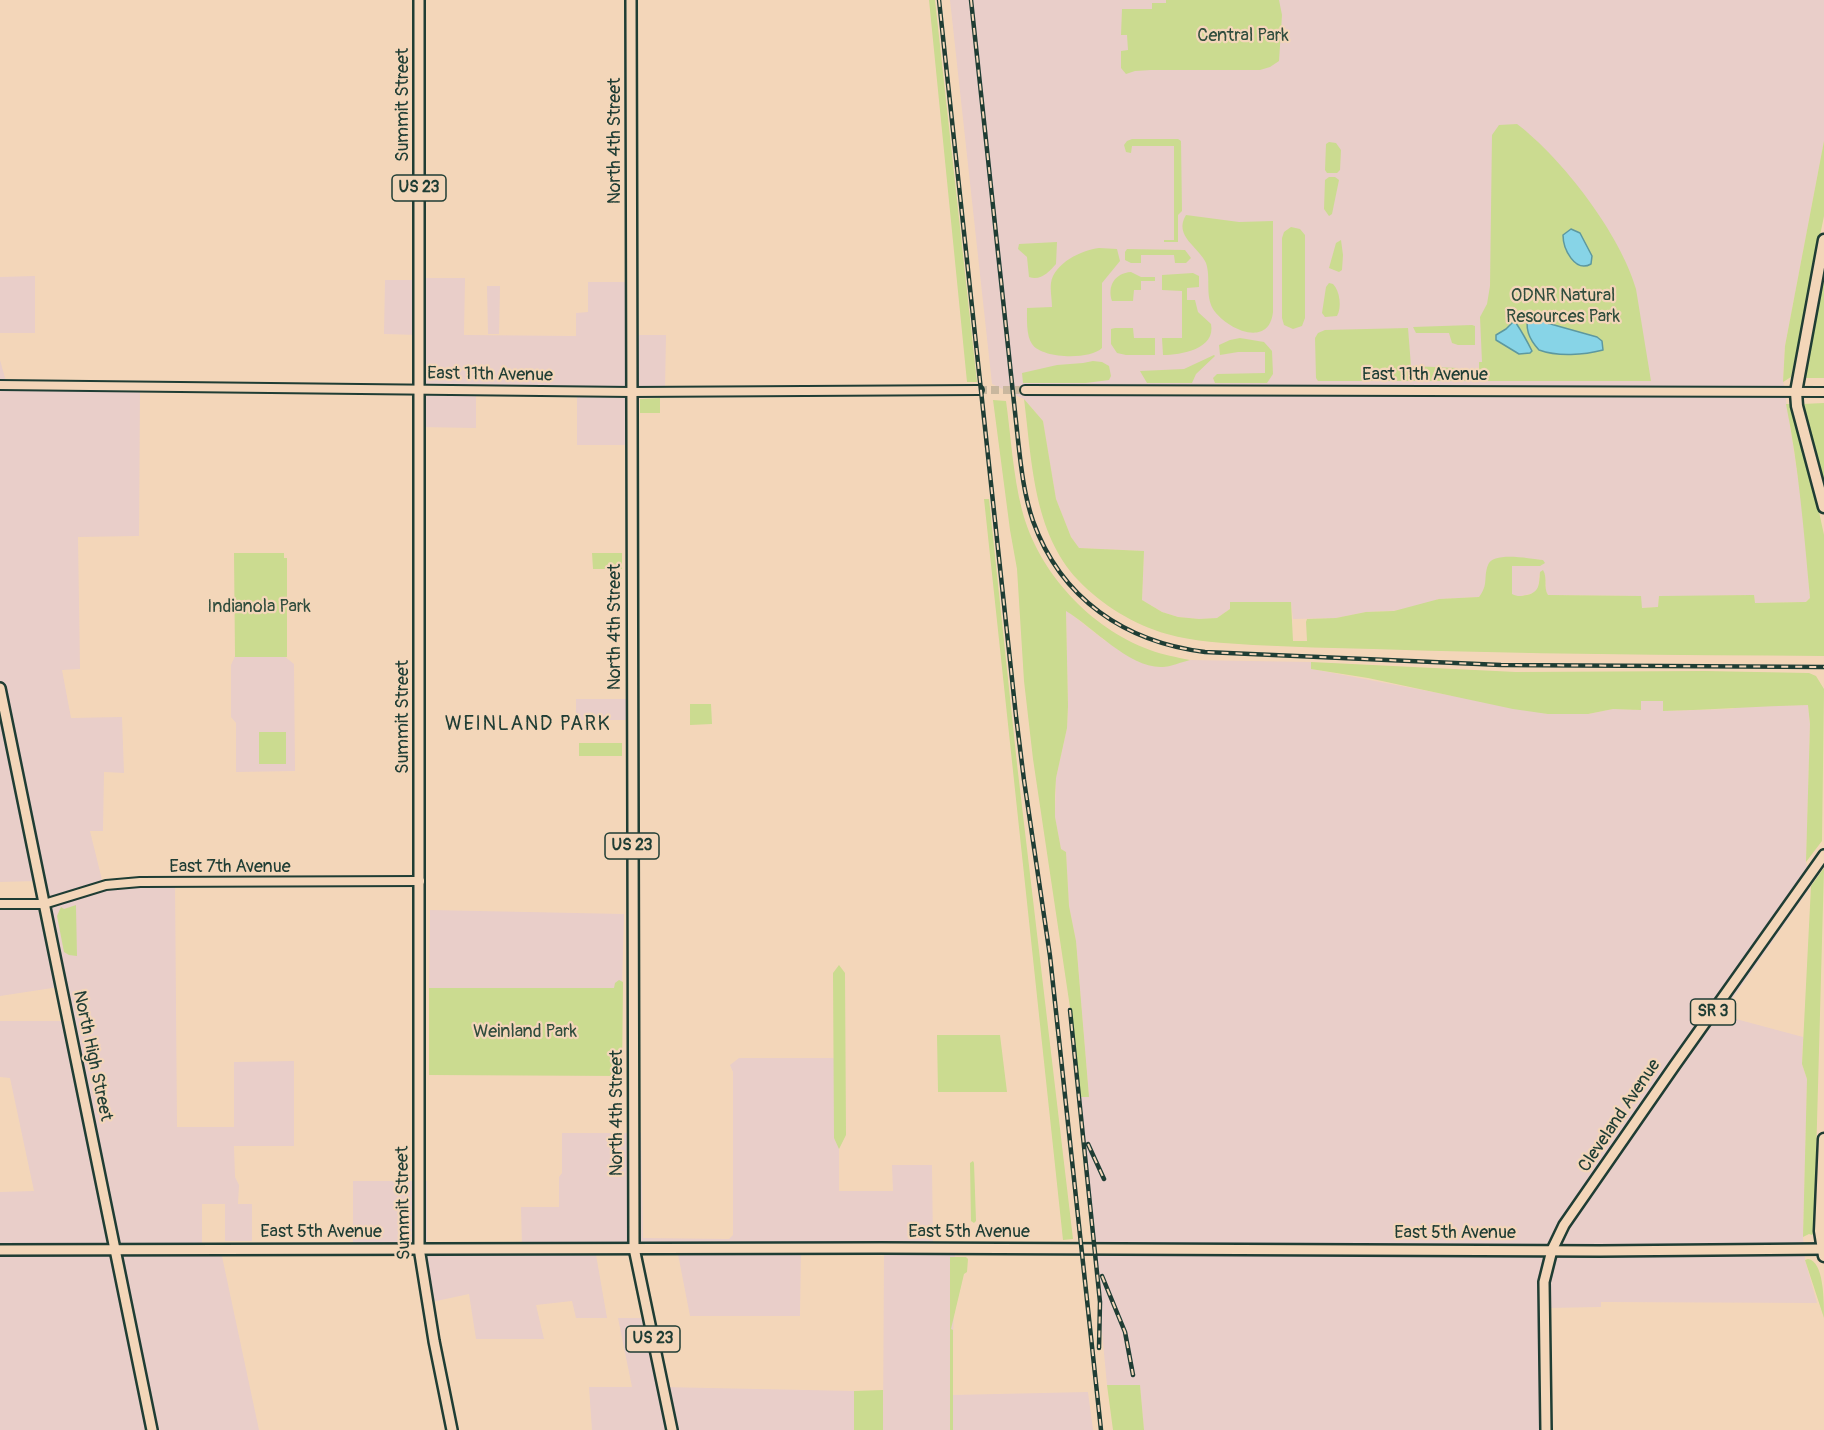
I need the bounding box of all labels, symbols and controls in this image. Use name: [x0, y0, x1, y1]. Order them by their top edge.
park label: Central Park: [1197, 25, 1289, 47]
street label: Summit Street: [392, 48, 414, 162]
street label: North 4th Street: [604, 78, 626, 204]
road number: US 23: [392, 175, 446, 201]
park label: ODNR Natural Resources Park: [1506, 285, 1620, 328]
street label: East 11th Avenue: [427, 363, 553, 387]
street label: East 11th Avenue: [1362, 364, 1488, 386]
street label: North 4th Street: [604, 564, 626, 690]
park label: Indianola Park: [207, 596, 311, 618]
street label: Summit Street: [392, 660, 414, 774]
district label: WEINLAND PARK: [445, 713, 611, 737]
road number: US 23: [605, 833, 659, 859]
street label: East 7th Avenue: [169, 856, 291, 878]
street label: North High Street: [68, 989, 116, 1123]
road number: SR 3: [1690, 999, 1736, 1025]
park label: Weinland Park: [473, 1021, 577, 1043]
street label: North 4th Street: [606, 1050, 628, 1176]
street label: Cleveland Avenue: [1574, 1055, 1666, 1177]
street label: Summit Street: [392, 1146, 416, 1260]
street label: East 5th Avenue: [260, 1221, 382, 1243]
street label: East 5th Avenue: [908, 1221, 1030, 1243]
street label: East 5th Avenue: [1394, 1222, 1516, 1244]
road number: US 23: [626, 1326, 680, 1352]

